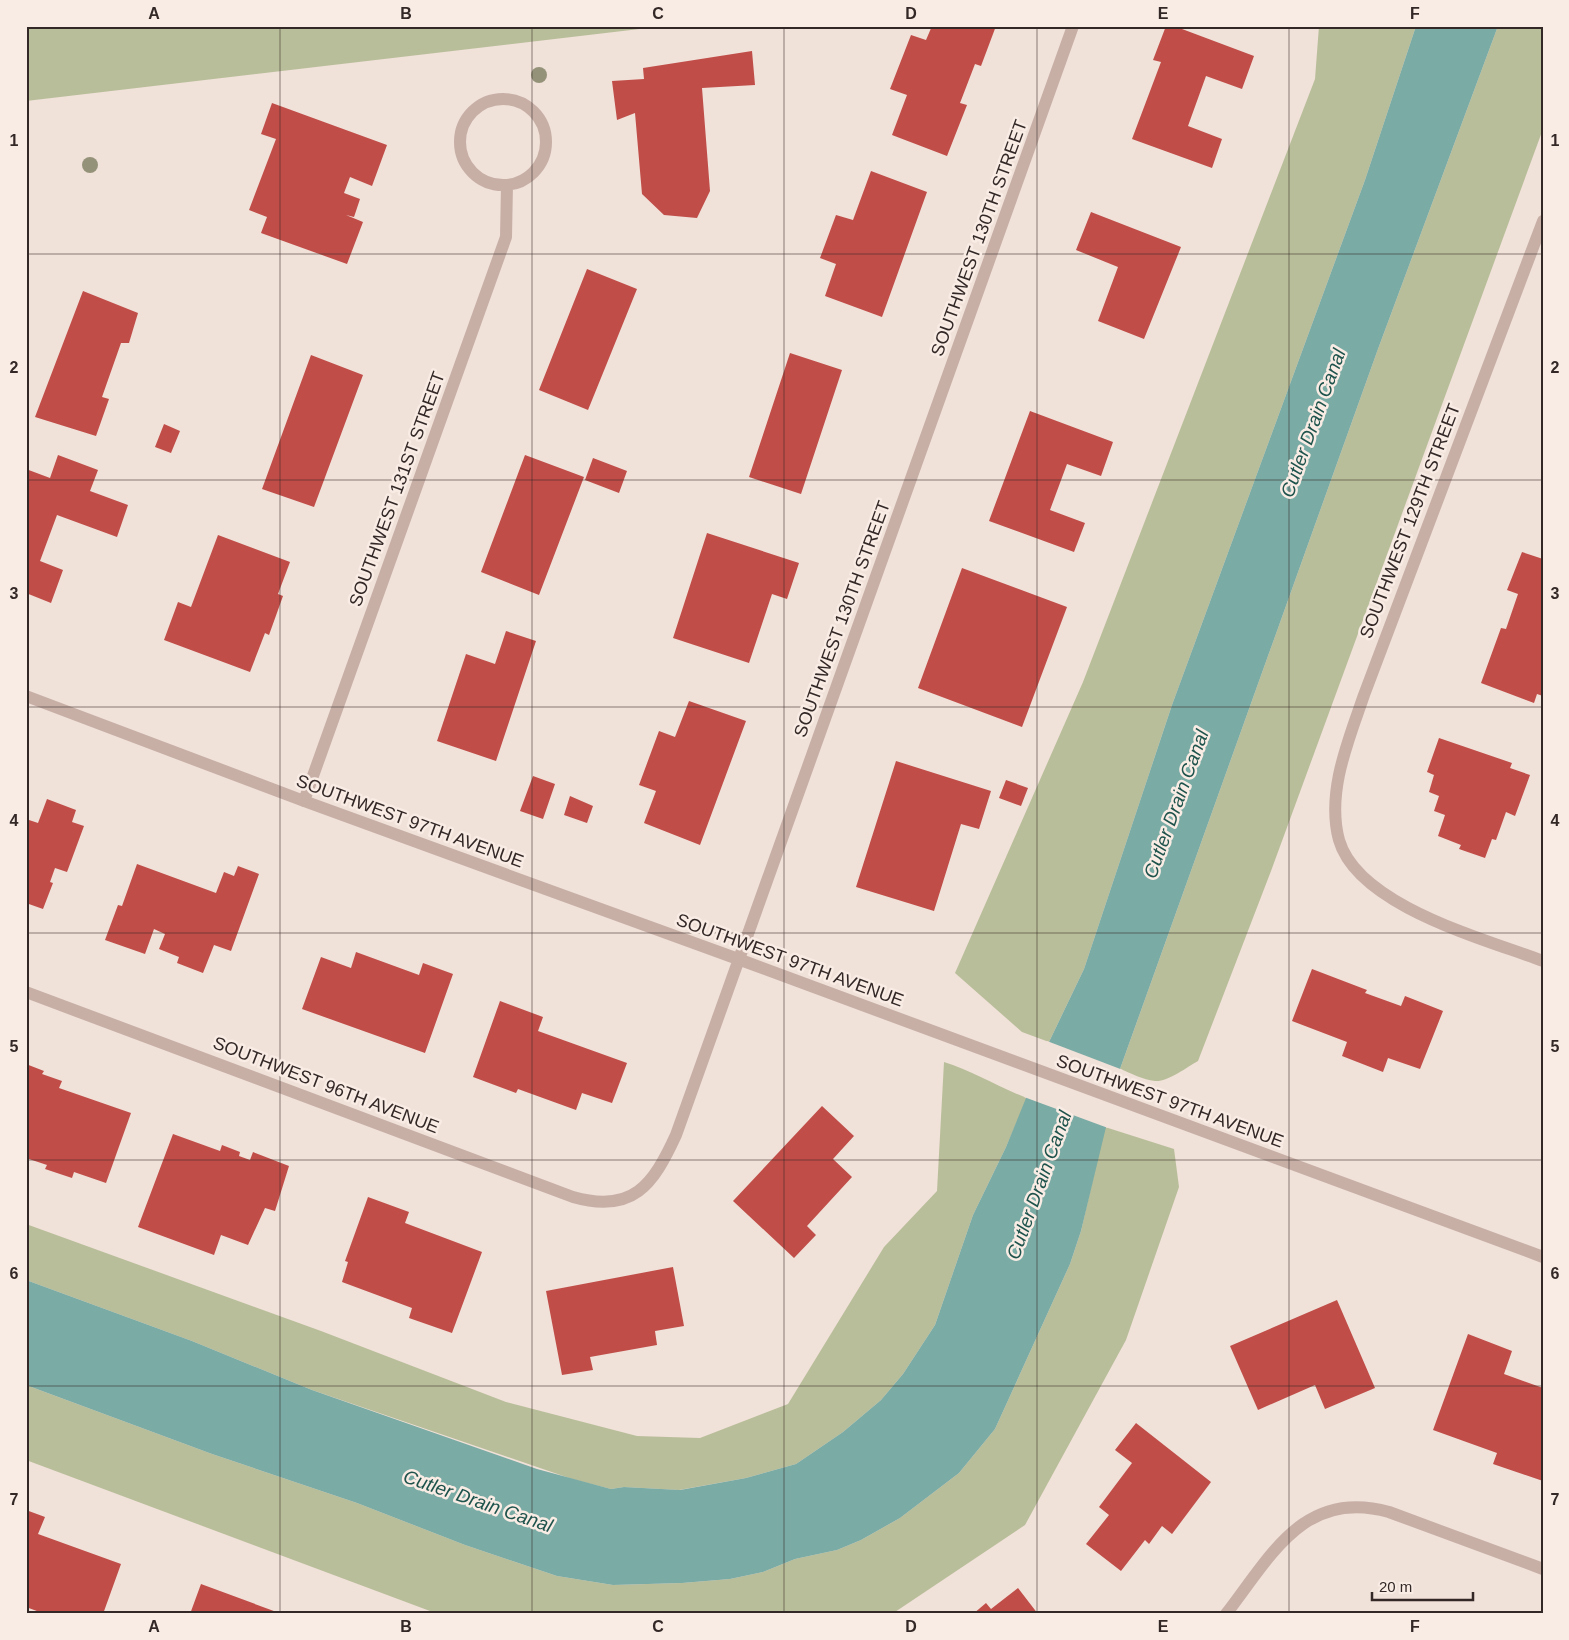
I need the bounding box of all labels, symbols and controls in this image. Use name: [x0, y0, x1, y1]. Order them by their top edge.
text: A: [148, 5, 160, 22]
text: B: [400, 5, 412, 22]
text: C: [652, 5, 664, 22]
text: D: [905, 5, 917, 22]
text: E: [1158, 5, 1169, 22]
text: F: [1410, 5, 1420, 22]
street label: SOUTHWEST 130TH STREET: [927, 117, 1031, 359]
text: 1: [10, 132, 19, 149]
text: 1: [1551, 132, 1560, 149]
water label: Cutler Drain Canal: [1276, 345, 1350, 500]
text: 2: [10, 359, 19, 376]
text: 2: [1551, 359, 1560, 376]
street label: SOUTHWEST 131ST STREET: [345, 369, 449, 609]
street label: SOUTHWEST 129TH STREET: [1356, 401, 1464, 641]
street label: SOUTHWEST 130TH STREET: [790, 498, 894, 740]
text: 3: [10, 585, 19, 602]
text: 3: [1551, 585, 1560, 602]
water label: Cutler Drain Canal: [1139, 726, 1213, 881]
street label: SOUTHWEST 97TH AVENUE: [294, 770, 526, 872]
text: 4: [10, 812, 19, 829]
text: 4: [1551, 812, 1560, 829]
street label: SOUTHWEST 97TH AVENUE: [674, 909, 906, 1011]
street label: SOUTHWEST 96TH AVENUE: [210, 1033, 442, 1137]
text: 5: [10, 1038, 19, 1055]
text: 5: [1551, 1038, 1560, 1055]
street label: SOUTHWEST 97TH AVENUE: [1054, 1050, 1286, 1152]
water label: Cutler Drain Canal: [1002, 1107, 1076, 1262]
text: 6: [10, 1265, 19, 1282]
text: 6: [1551, 1265, 1560, 1282]
water label: Cutler Drain Canal: [401, 1466, 556, 1537]
text: 7: [10, 1491, 19, 1508]
text: 7: [1551, 1491, 1560, 1508]
scale bar: [1372, 1570, 1473, 1602]
text: 20 m: [1379, 1578, 1412, 1595]
text: A: [148, 1618, 160, 1635]
text: B: [400, 1618, 412, 1635]
text: C: [652, 1618, 664, 1635]
text: D: [905, 1618, 917, 1635]
text: E: [1158, 1618, 1169, 1635]
text: F: [1410, 1618, 1420, 1635]

